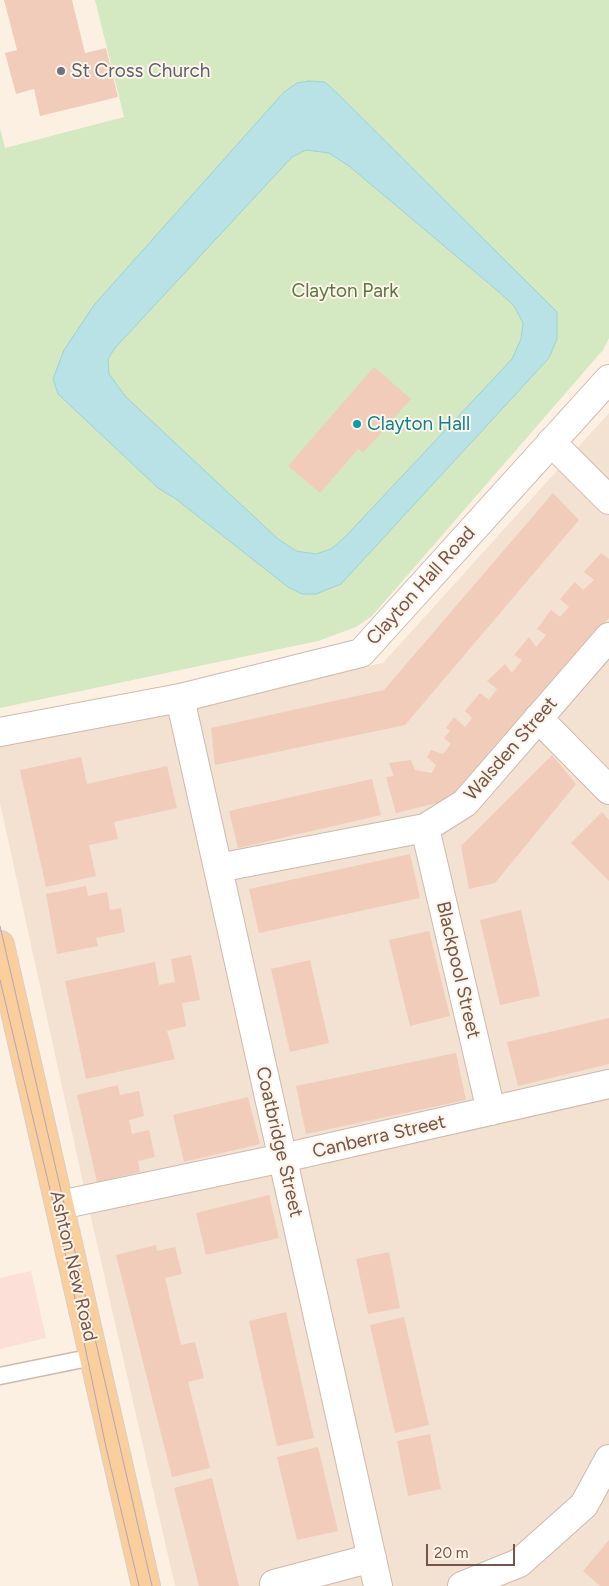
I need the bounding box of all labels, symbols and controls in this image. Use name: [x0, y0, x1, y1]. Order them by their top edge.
place label: St Cross Church: [71, 60, 210, 82]
marker: St Cross Church: [55, 65, 67, 77]
park label: Clayton Park: [291, 280, 399, 302]
place label: Clayton Hall: [367, 413, 470, 435]
marker: Clayton Hall: [351, 418, 363, 430]
street label: Clayton Hall Road: [362, 522, 480, 650]
street label: Walsden Street: [460, 692, 562, 806]
street label: Blackpool Street: [431, 899, 485, 1041]
street label: Coatbridge Street: [251, 1064, 307, 1220]
street label: Canberra Street: [310, 1111, 448, 1163]
street label: Ashton New Road: [45, 1188, 101, 1344]
scale bar: [429, 1534, 518, 1566]
text: 20 m: [434, 1544, 468, 1562]

